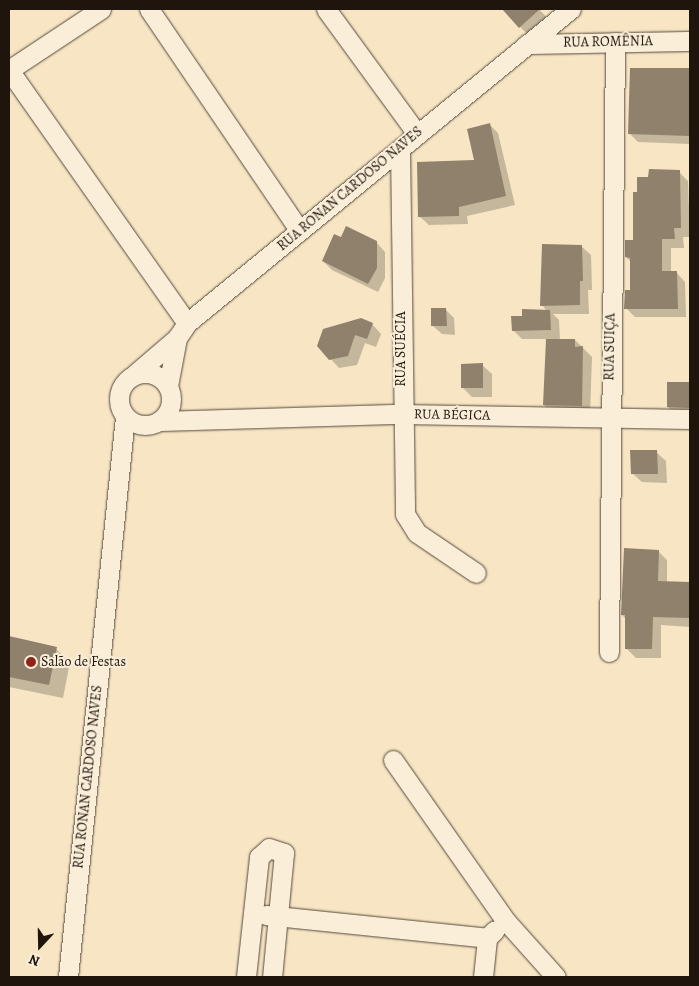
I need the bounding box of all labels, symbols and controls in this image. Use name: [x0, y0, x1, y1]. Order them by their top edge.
street label: RUA ROMÊNIA: [563, 33, 653, 51]
street label: RUA RONAN CARDOSO NAVES: [274, 123, 426, 255]
street label: RUA SUÉCIA: [393, 311, 409, 387]
street label: RUA SUIÇA: [601, 313, 619, 381]
street label: RUA BÉGICA: [414, 406, 490, 424]
place label: Salão de Festas: [41, 654, 126, 670]
marker: Salão de Festas: [25, 656, 37, 668]
street label: RUA RONAN CARDOSO NAVES: [70, 684, 106, 870]
north arrow: [15, 921, 65, 971]
text: N: [26, 950, 43, 971]

